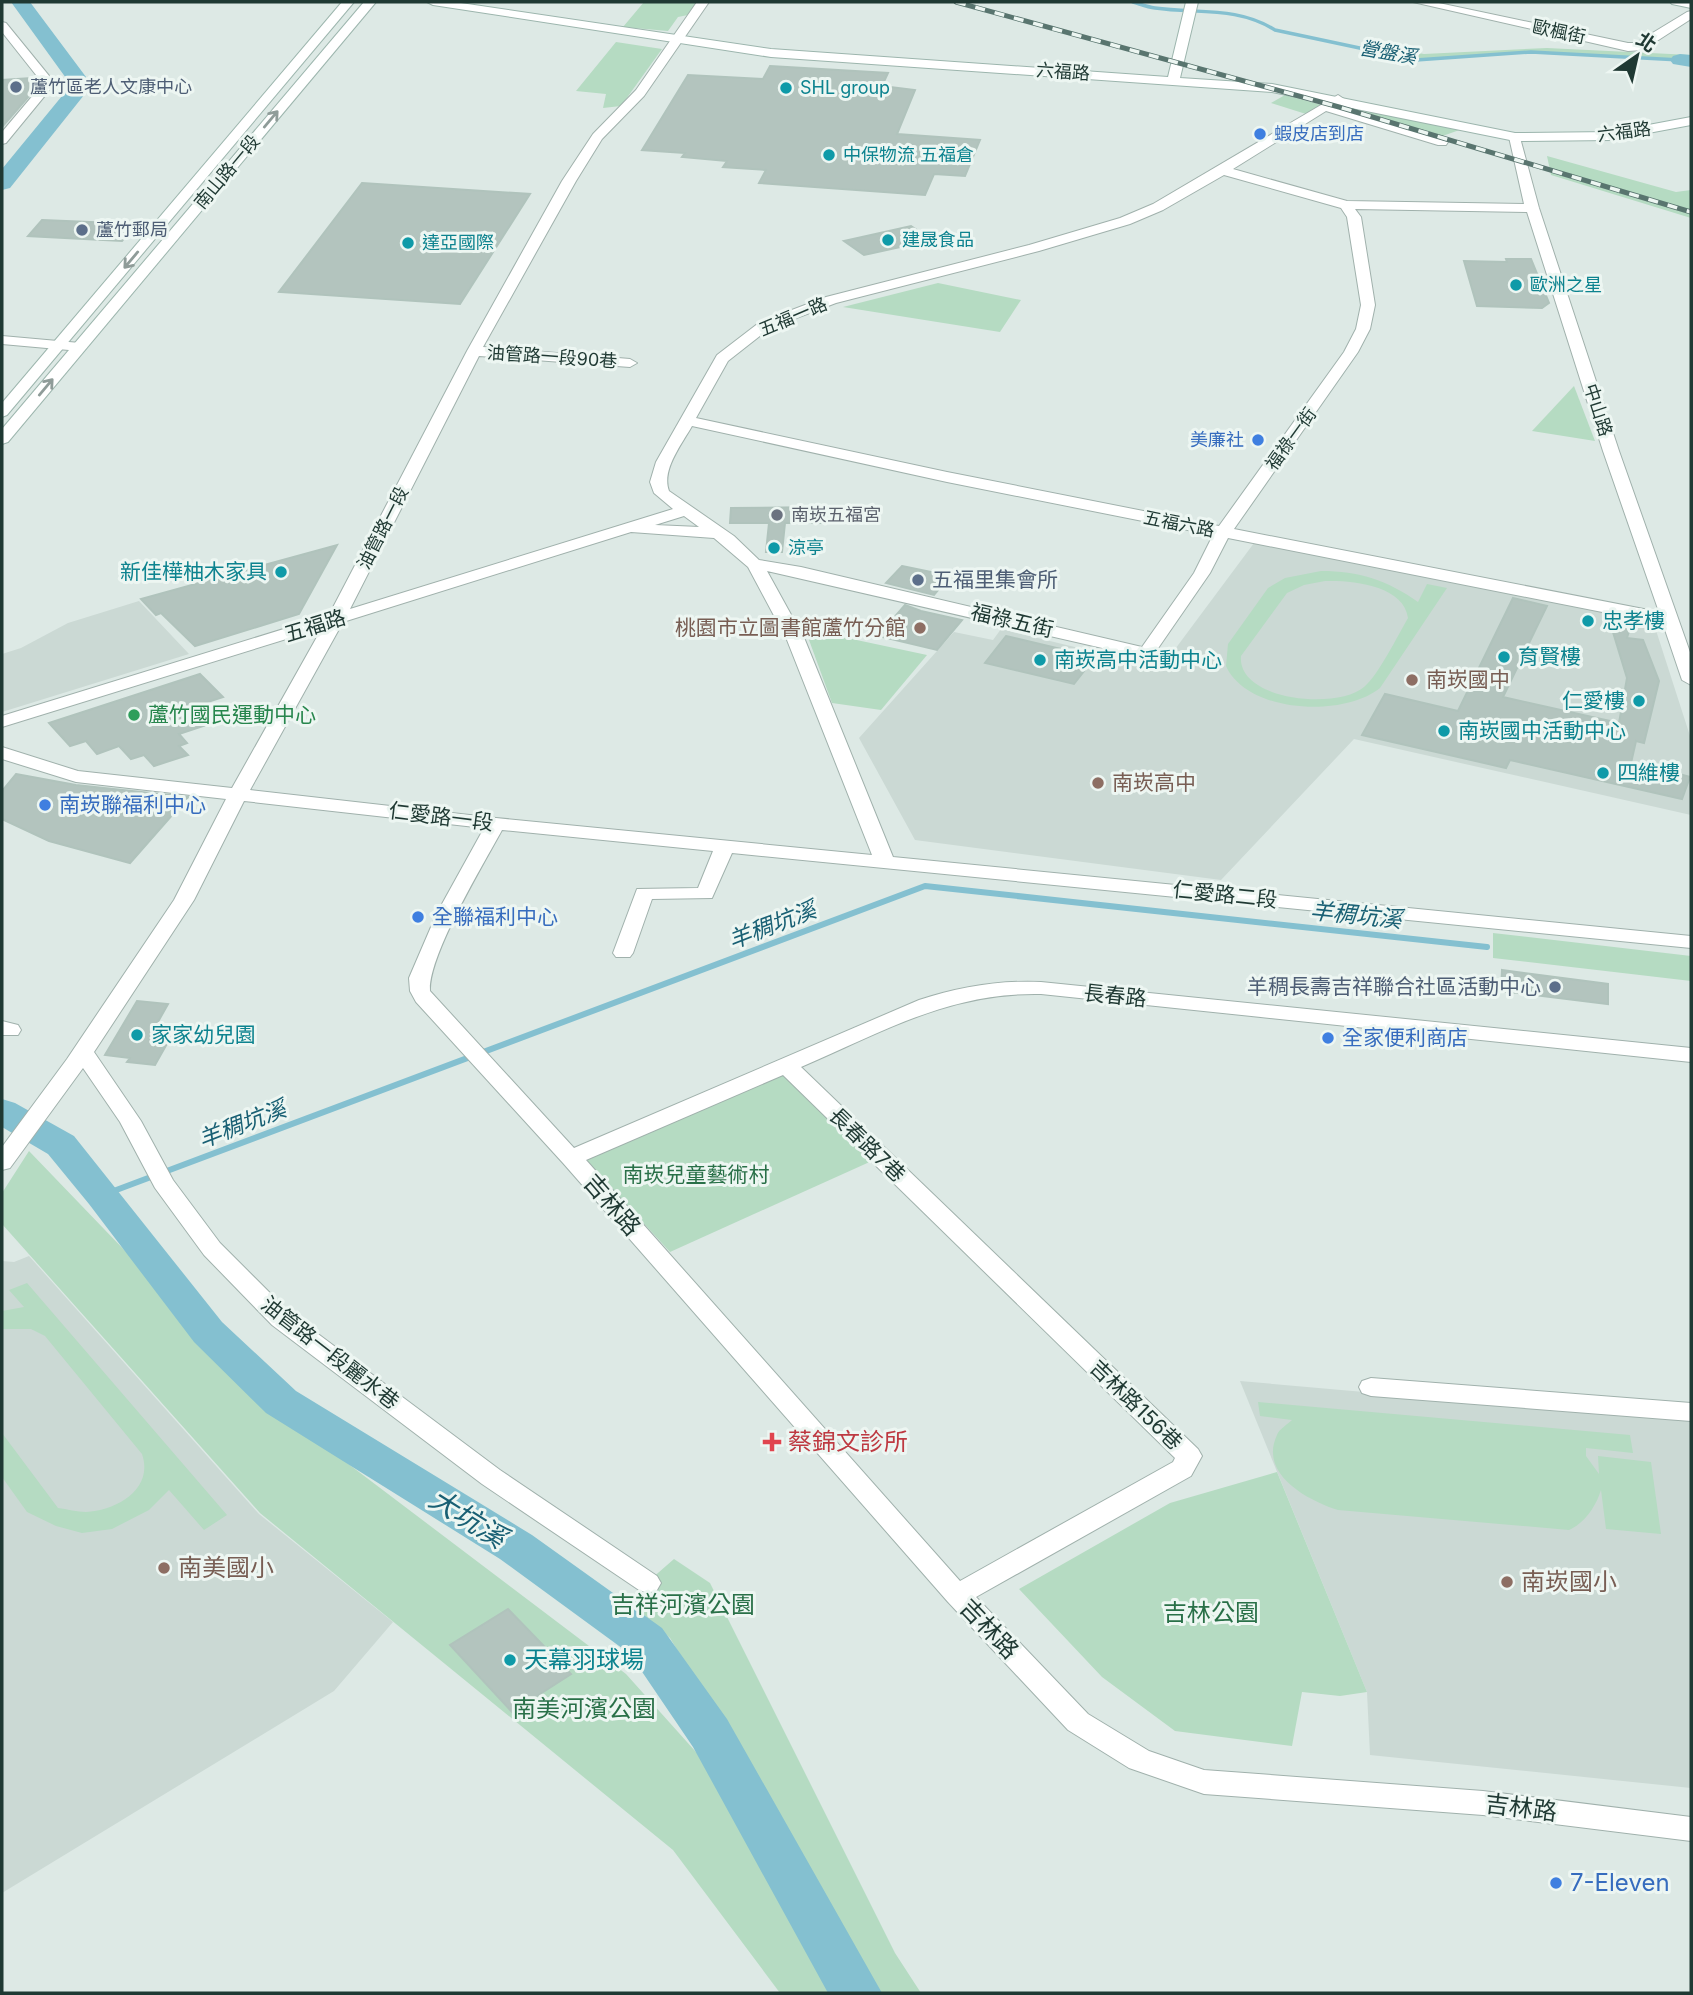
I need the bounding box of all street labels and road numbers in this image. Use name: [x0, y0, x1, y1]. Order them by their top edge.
street label: 歐楓街: [1531, 16, 1588, 47]
street label: 六福路: [1035, 59, 1091, 84]
street label: 六福路: [1596, 118, 1652, 145]
street label: 南山路一段: [190, 130, 264, 213]
street label: 五福一路: [756, 293, 830, 340]
street label: 油管路一段90巷: [486, 341, 618, 372]
street label: 中山路: [1580, 381, 1617, 439]
street label: 福祿一街: [1261, 403, 1320, 474]
street label: 油管路一段: [353, 483, 412, 573]
street label: 五福六路: [1142, 506, 1216, 541]
street label: 福祿五街: [968, 599, 1056, 642]
street label: 五福路: [281, 604, 349, 647]
street label: 仁愛路一段: [387, 798, 495, 835]
street label: 仁愛路二段: [1172, 877, 1279, 912]
street label: 長春路: [1082, 980, 1148, 1011]
street label: 長春路7巷: [824, 1102, 911, 1187]
street label: 吉林路: [578, 1168, 647, 1241]
street label: 油管路一段麗水巷: [256, 1291, 404, 1414]
street label: 吉林路156巷: [1085, 1355, 1188, 1455]
street label: 吉林路: [954, 1593, 1025, 1665]
street label: 吉林路: [1484, 1789, 1559, 1826]

